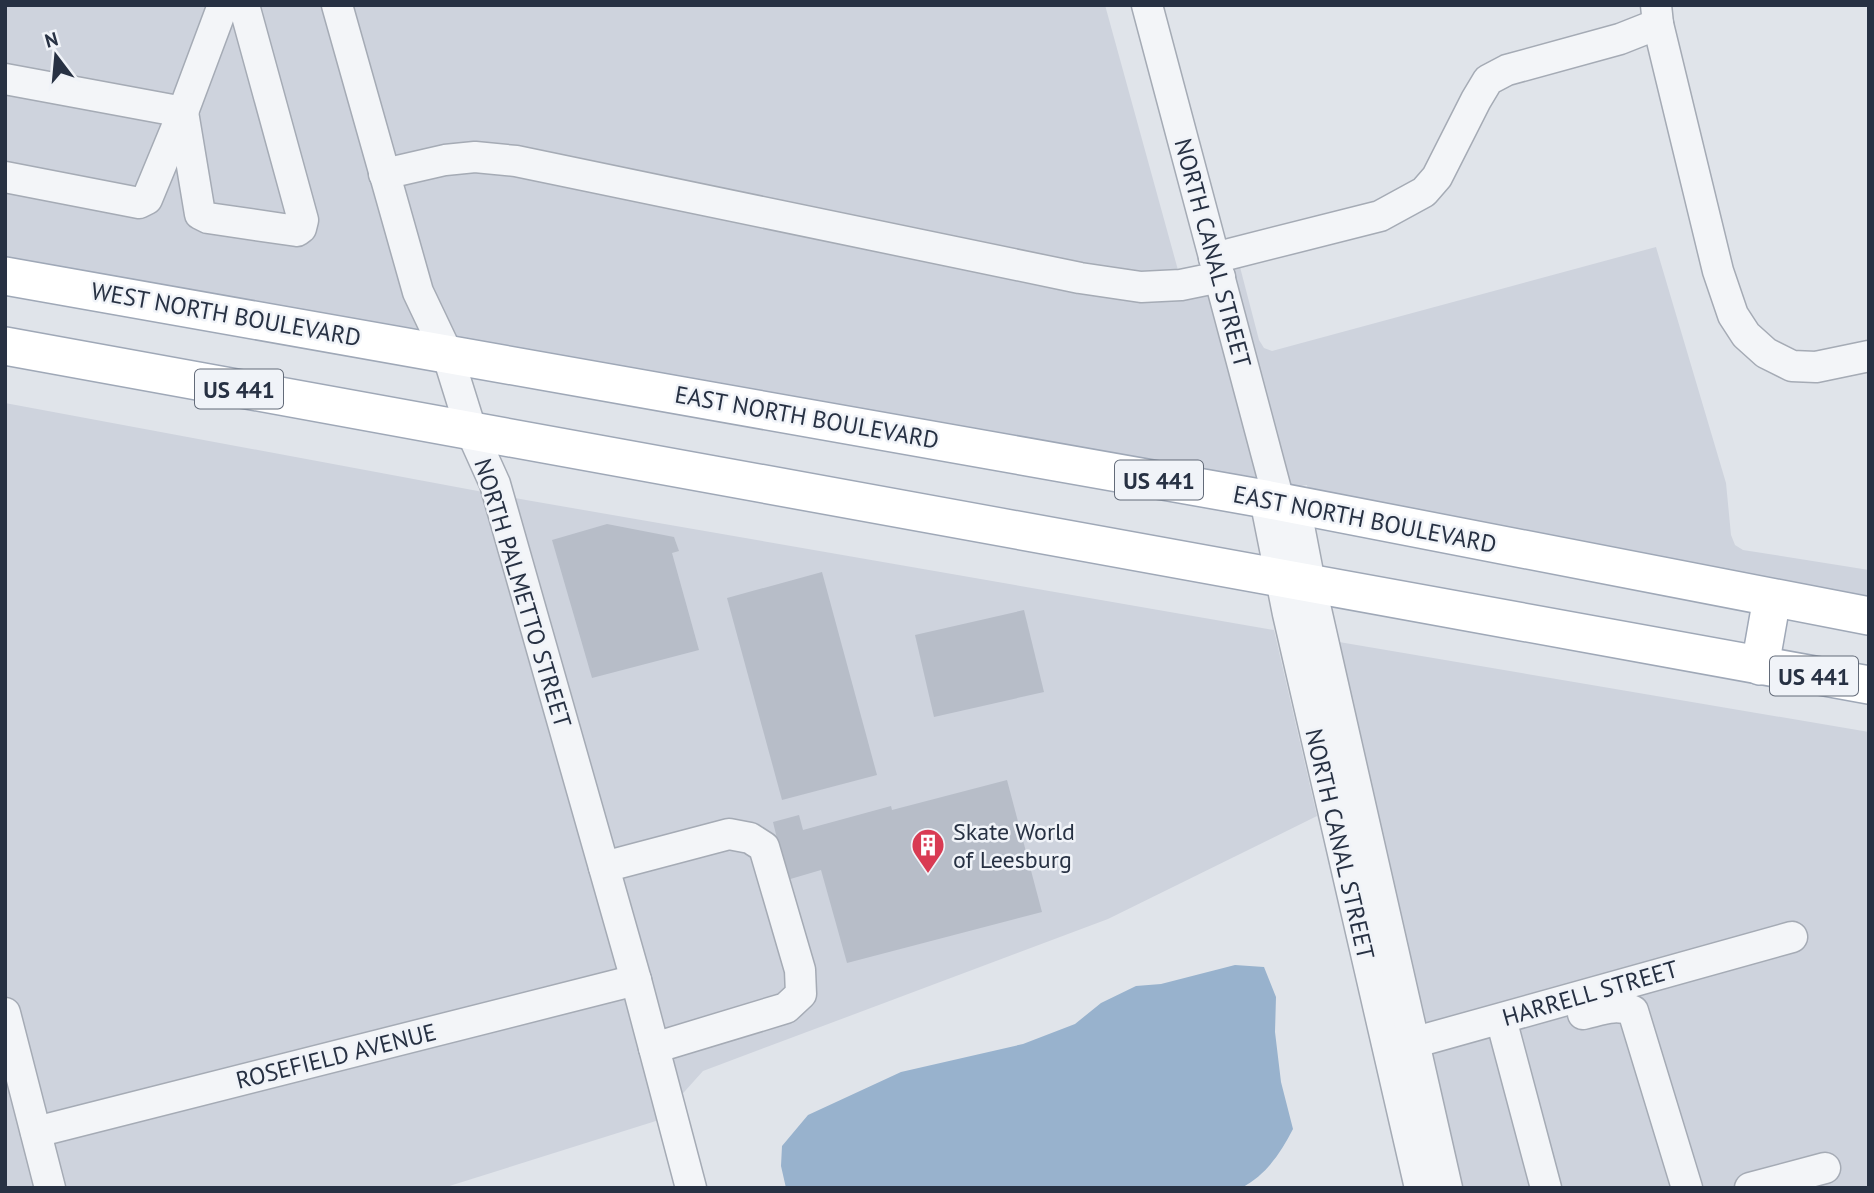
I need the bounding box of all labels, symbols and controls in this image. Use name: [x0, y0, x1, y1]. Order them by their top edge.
north arrow: [21, 21, 91, 91]
text: N: [42, 26, 61, 53]
street label: NORTH CANAL STREET: [1168, 135, 1258, 371]
street label: WEST NORTH BOULEVARD: [89, 275, 363, 353]
road number: US 441: [195, 370, 283, 408]
street label: EAST NORTH BOULEVARD: [673, 379, 941, 455]
street label: NORTH PALMETTO STREET: [467, 455, 579, 731]
road number: US 441: [1115, 460, 1203, 500]
street label: EAST NORTH BOULEVARD: [1231, 478, 1499, 560]
road number: US 441: [1770, 656, 1858, 696]
street label: NORTH CANAL STREET: [1298, 726, 1382, 962]
place label: Skate World of Leesburg: [953, 816, 1075, 875]
building icon: Skate World of Leesburg: [909, 826, 947, 875]
street label: HARRELL STREET: [1499, 953, 1681, 1033]
street label: ROSEFIELD AVENUE: [233, 1016, 439, 1096]

